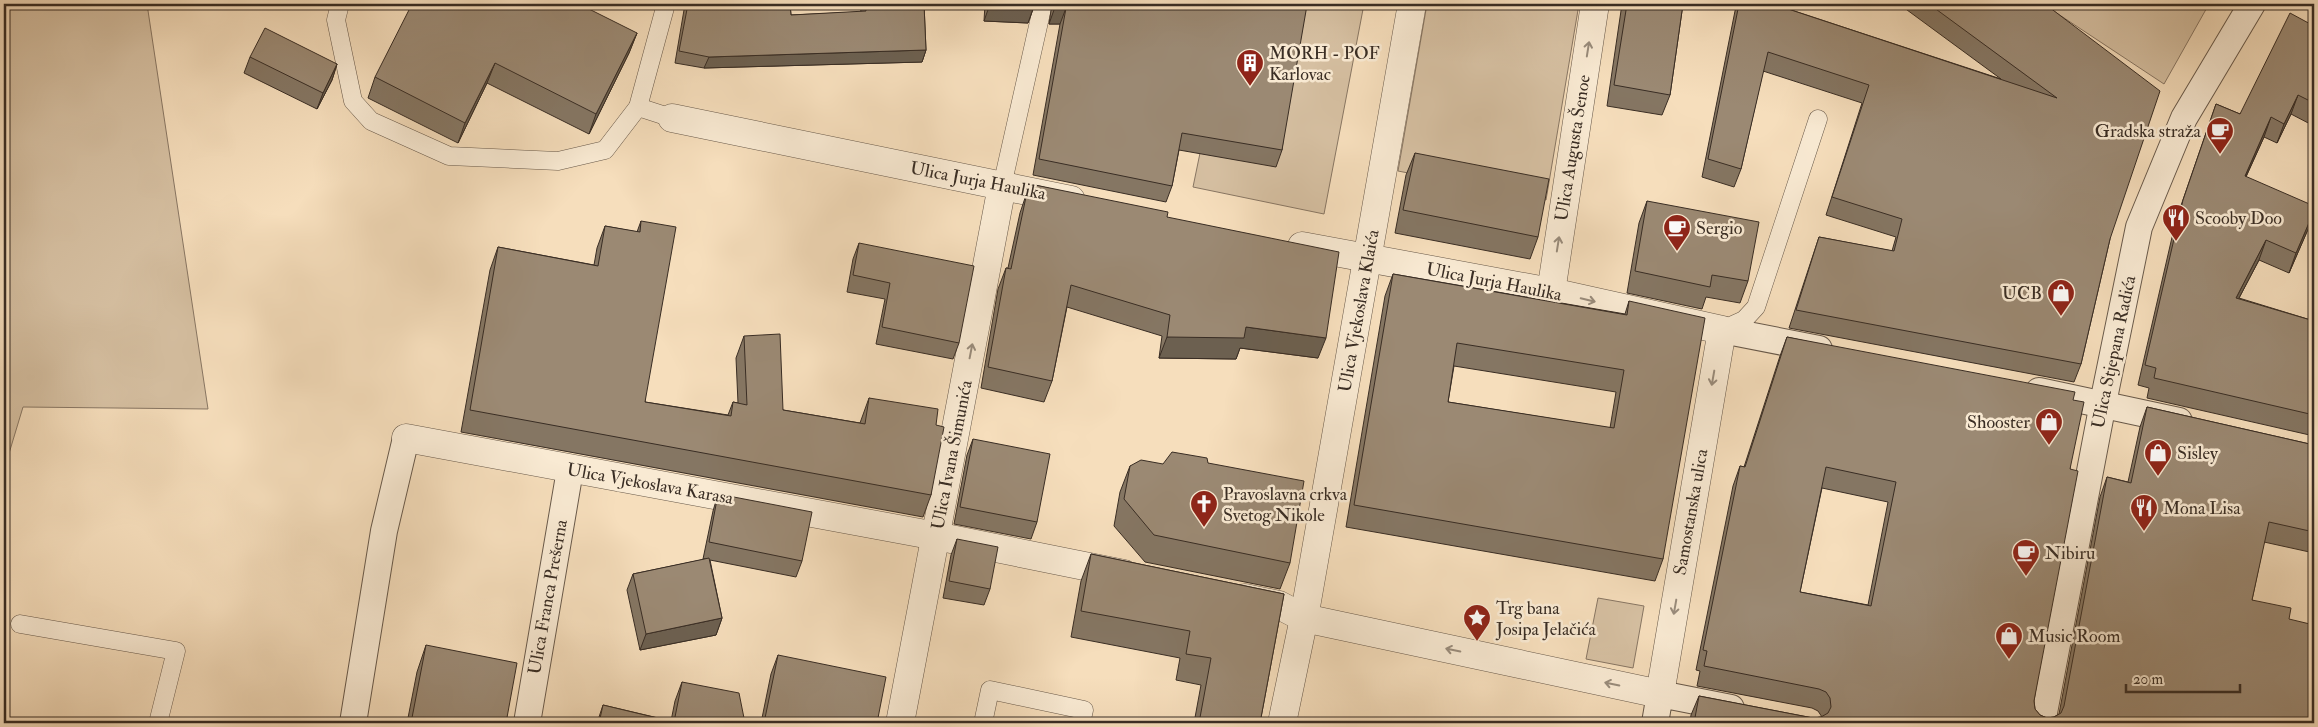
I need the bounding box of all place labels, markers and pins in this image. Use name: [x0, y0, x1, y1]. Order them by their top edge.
place label: MORH - POF Karlovac: [1269, 42, 1380, 86]
building icon: MORH - POF Karlovac: [1235, 48, 1265, 87]
cafe icon: Gradska straža: [2205, 116, 2235, 155]
place label: Gradska straža: [2095, 120, 2202, 143]
restaurant icon: Scooby Doo: [2161, 203, 2191, 242]
place label: Scooby Doo: [2195, 207, 2282, 230]
cafe icon: Sergio: [1662, 213, 1692, 252]
place label: Sergio: [1696, 217, 1743, 240]
shop icon: UCB: [2046, 278, 2076, 317]
place label: UCB: [2002, 282, 2042, 305]
shop icon: Shooster: [2034, 407, 2064, 446]
place label: Shooster: [1967, 411, 2030, 434]
shop icon: Sisley: [2143, 438, 2173, 477]
place label: Sisley: [2177, 442, 2219, 465]
place label: Pravoslavna crkva Svetog Nikole: [1223, 483, 1348, 527]
church icon: Pravoslavna crkva Svetog Nikole: [1189, 489, 1219, 528]
restaurant icon: Mona Lisa: [2129, 493, 2159, 532]
place label: Mona Lisa: [2163, 497, 2241, 520]
cafe icon: Nibiru: [2011, 538, 2041, 577]
place label: Nibiru: [2045, 542, 2095, 565]
place label: Trg bana Josipa Jelačića: [1495, 597, 1597, 641]
place icon: Trg bana Josipa Jelačića: [1462, 603, 1492, 642]
shop icon: Music Room: [1994, 621, 2024, 660]
place label: Music Room: [2028, 625, 2120, 648]

